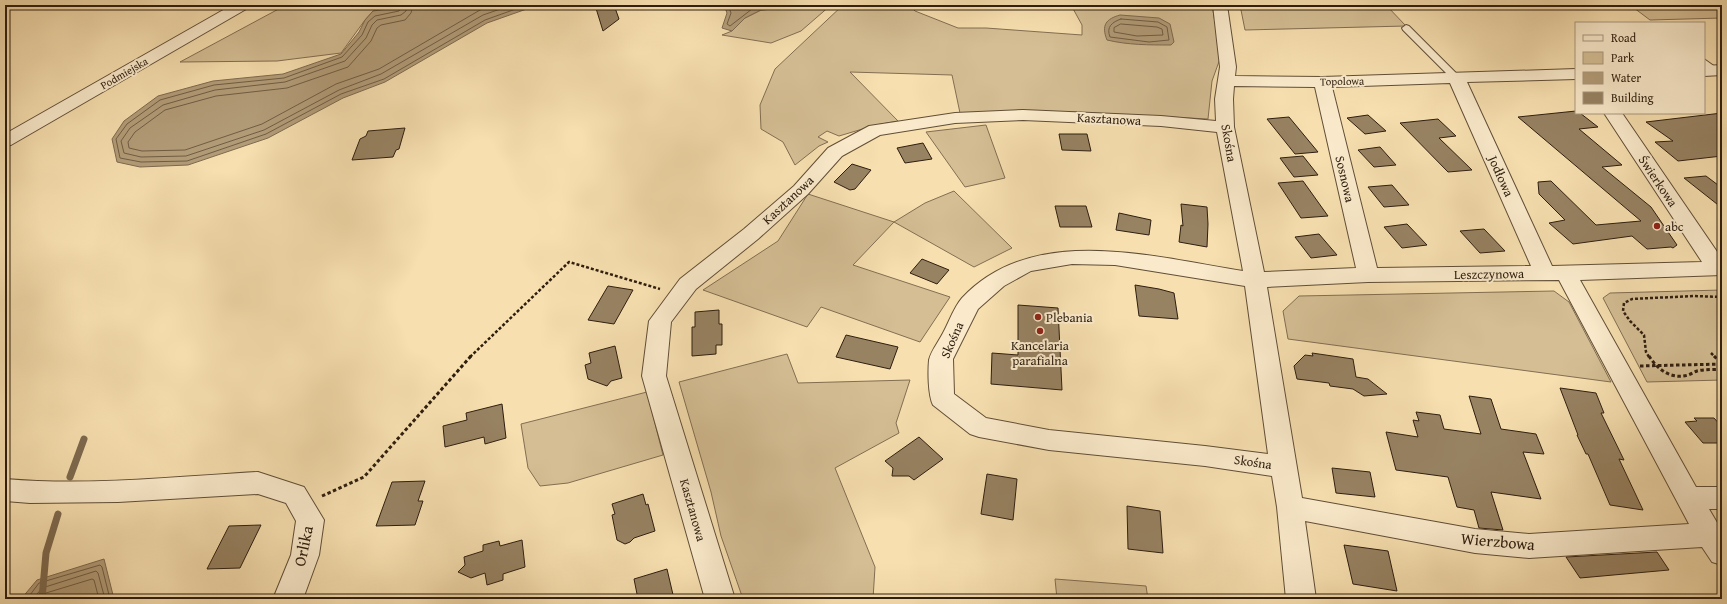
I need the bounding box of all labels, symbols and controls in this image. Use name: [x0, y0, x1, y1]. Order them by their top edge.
legend: [1575, 22, 1705, 114]
text: Road: [1611, 29, 1637, 46]
text: Park: [1611, 49, 1635, 66]
street label: Podmiejska: [97, 52, 152, 93]
text: Water: [1611, 69, 1641, 86]
street label: Topolowa: [1320, 73, 1365, 89]
text: Building: [1611, 89, 1654, 106]
street label: Kasztanowa: [1076, 108, 1142, 130]
street label: Skośna: [1216, 123, 1242, 164]
street label: Jodłowa: [1483, 151, 1519, 200]
street label: Świerkowa: [1634, 151, 1683, 211]
street label: Sosnowa: [1330, 154, 1360, 205]
street label: Kasztanowa: [758, 171, 819, 229]
place label: abc: [1665, 217, 1684, 236]
marker: abc: [1652, 221, 1662, 231]
street label: Leszczynowa: [1454, 264, 1525, 284]
place label: Plebania: [1046, 308, 1094, 327]
marker: Plebania: [1033, 312, 1043, 322]
street label: Skośna: [936, 318, 969, 361]
marker: Kancelaria parafialna: [1035, 326, 1045, 336]
place label: Kancelaria parafialna: [1011, 336, 1070, 370]
street label: Skośna: [1233, 450, 1274, 474]
street label: Kasztanowa: [675, 476, 711, 544]
street label: Orlika: [287, 523, 319, 569]
street label: Wierzbowa: [1460, 526, 1536, 556]

